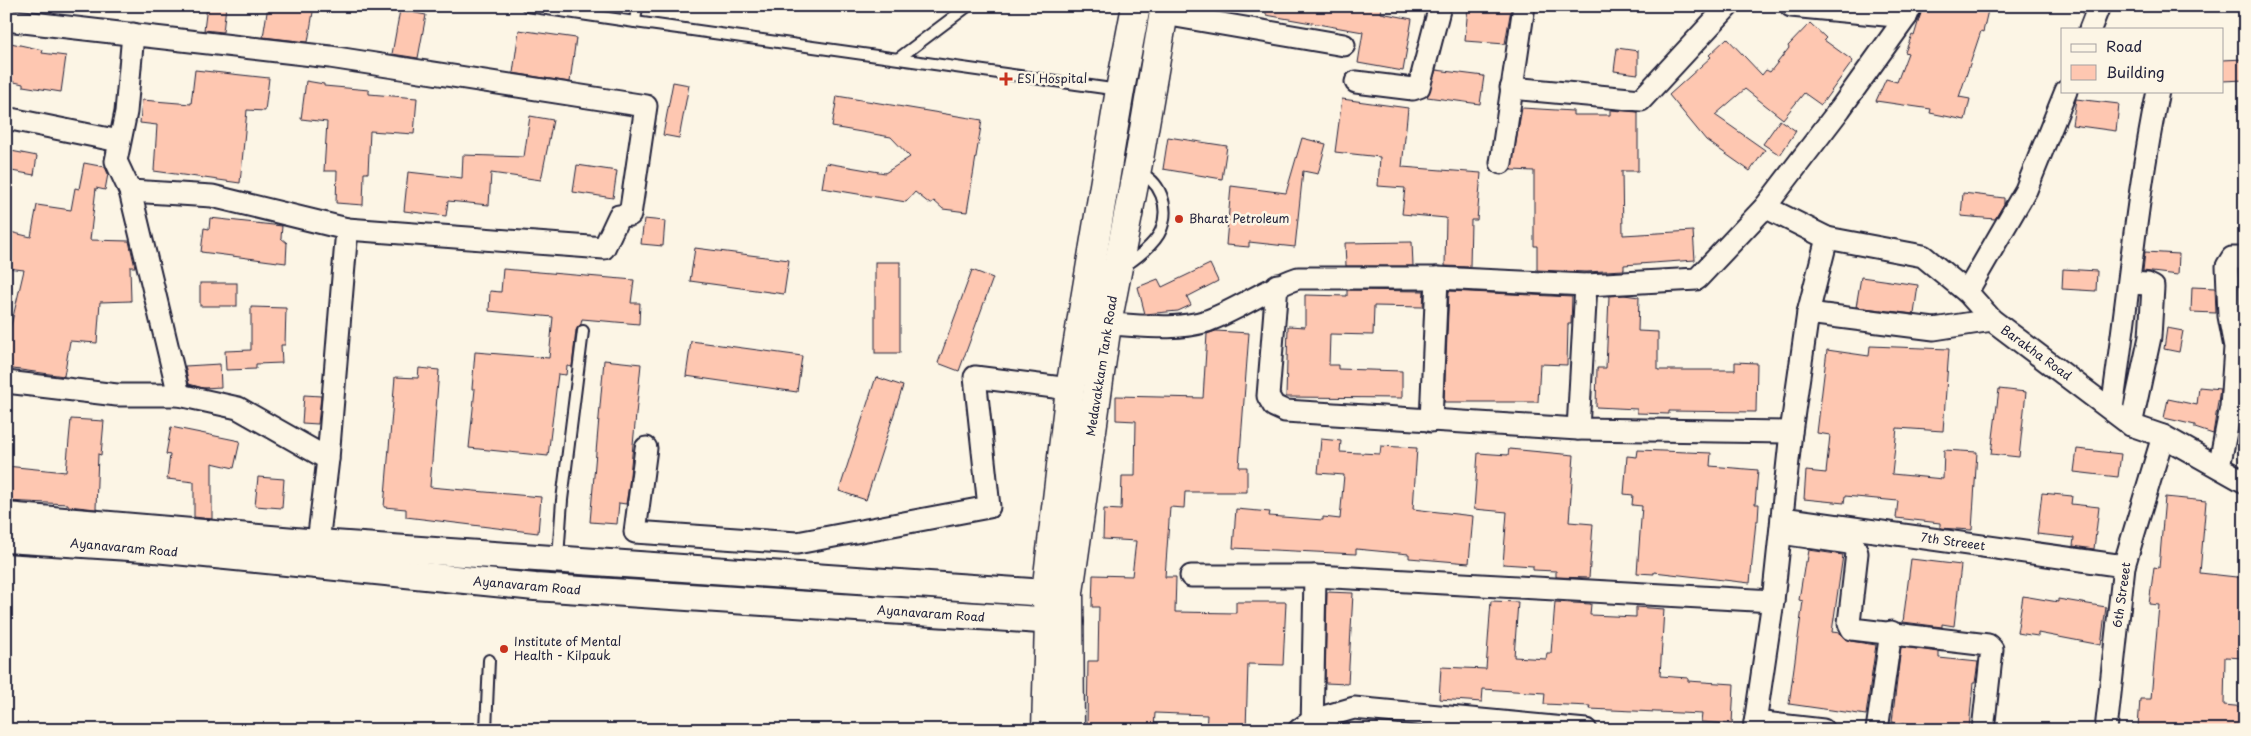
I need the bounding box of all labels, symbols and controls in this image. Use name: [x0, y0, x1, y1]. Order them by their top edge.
legend: [2061, 28, 2224, 92]
text: Road: [2106, 34, 2142, 57]
text: Building: [2106, 60, 2165, 83]
place label: ESI Hospital: [1017, 69, 1087, 87]
marker: ESI Hospital: [999, 72, 1013, 86]
place label: Bharat Petroleum: [1189, 209, 1290, 227]
marker: Bharat Petroleum: [1173, 213, 1185, 225]
street label: Medavakkam Tank Road: [1081, 294, 1121, 437]
street label: Barakha Road: [1998, 320, 2076, 384]
street label: 7th Streeet: [1920, 528, 1987, 554]
street label: Ayanavaram Road: [70, 533, 179, 561]
street label: 6th Streeet: [2108, 561, 2135, 629]
street label: Ayanavaram Road: [473, 571, 582, 599]
street label: Ayanavaram Road: [877, 600, 986, 626]
place label: Institute of Mental Health - Kilpauk: [514, 632, 621, 664]
marker: Institute of Mental Health - Kilpauk: [498, 643, 510, 655]

